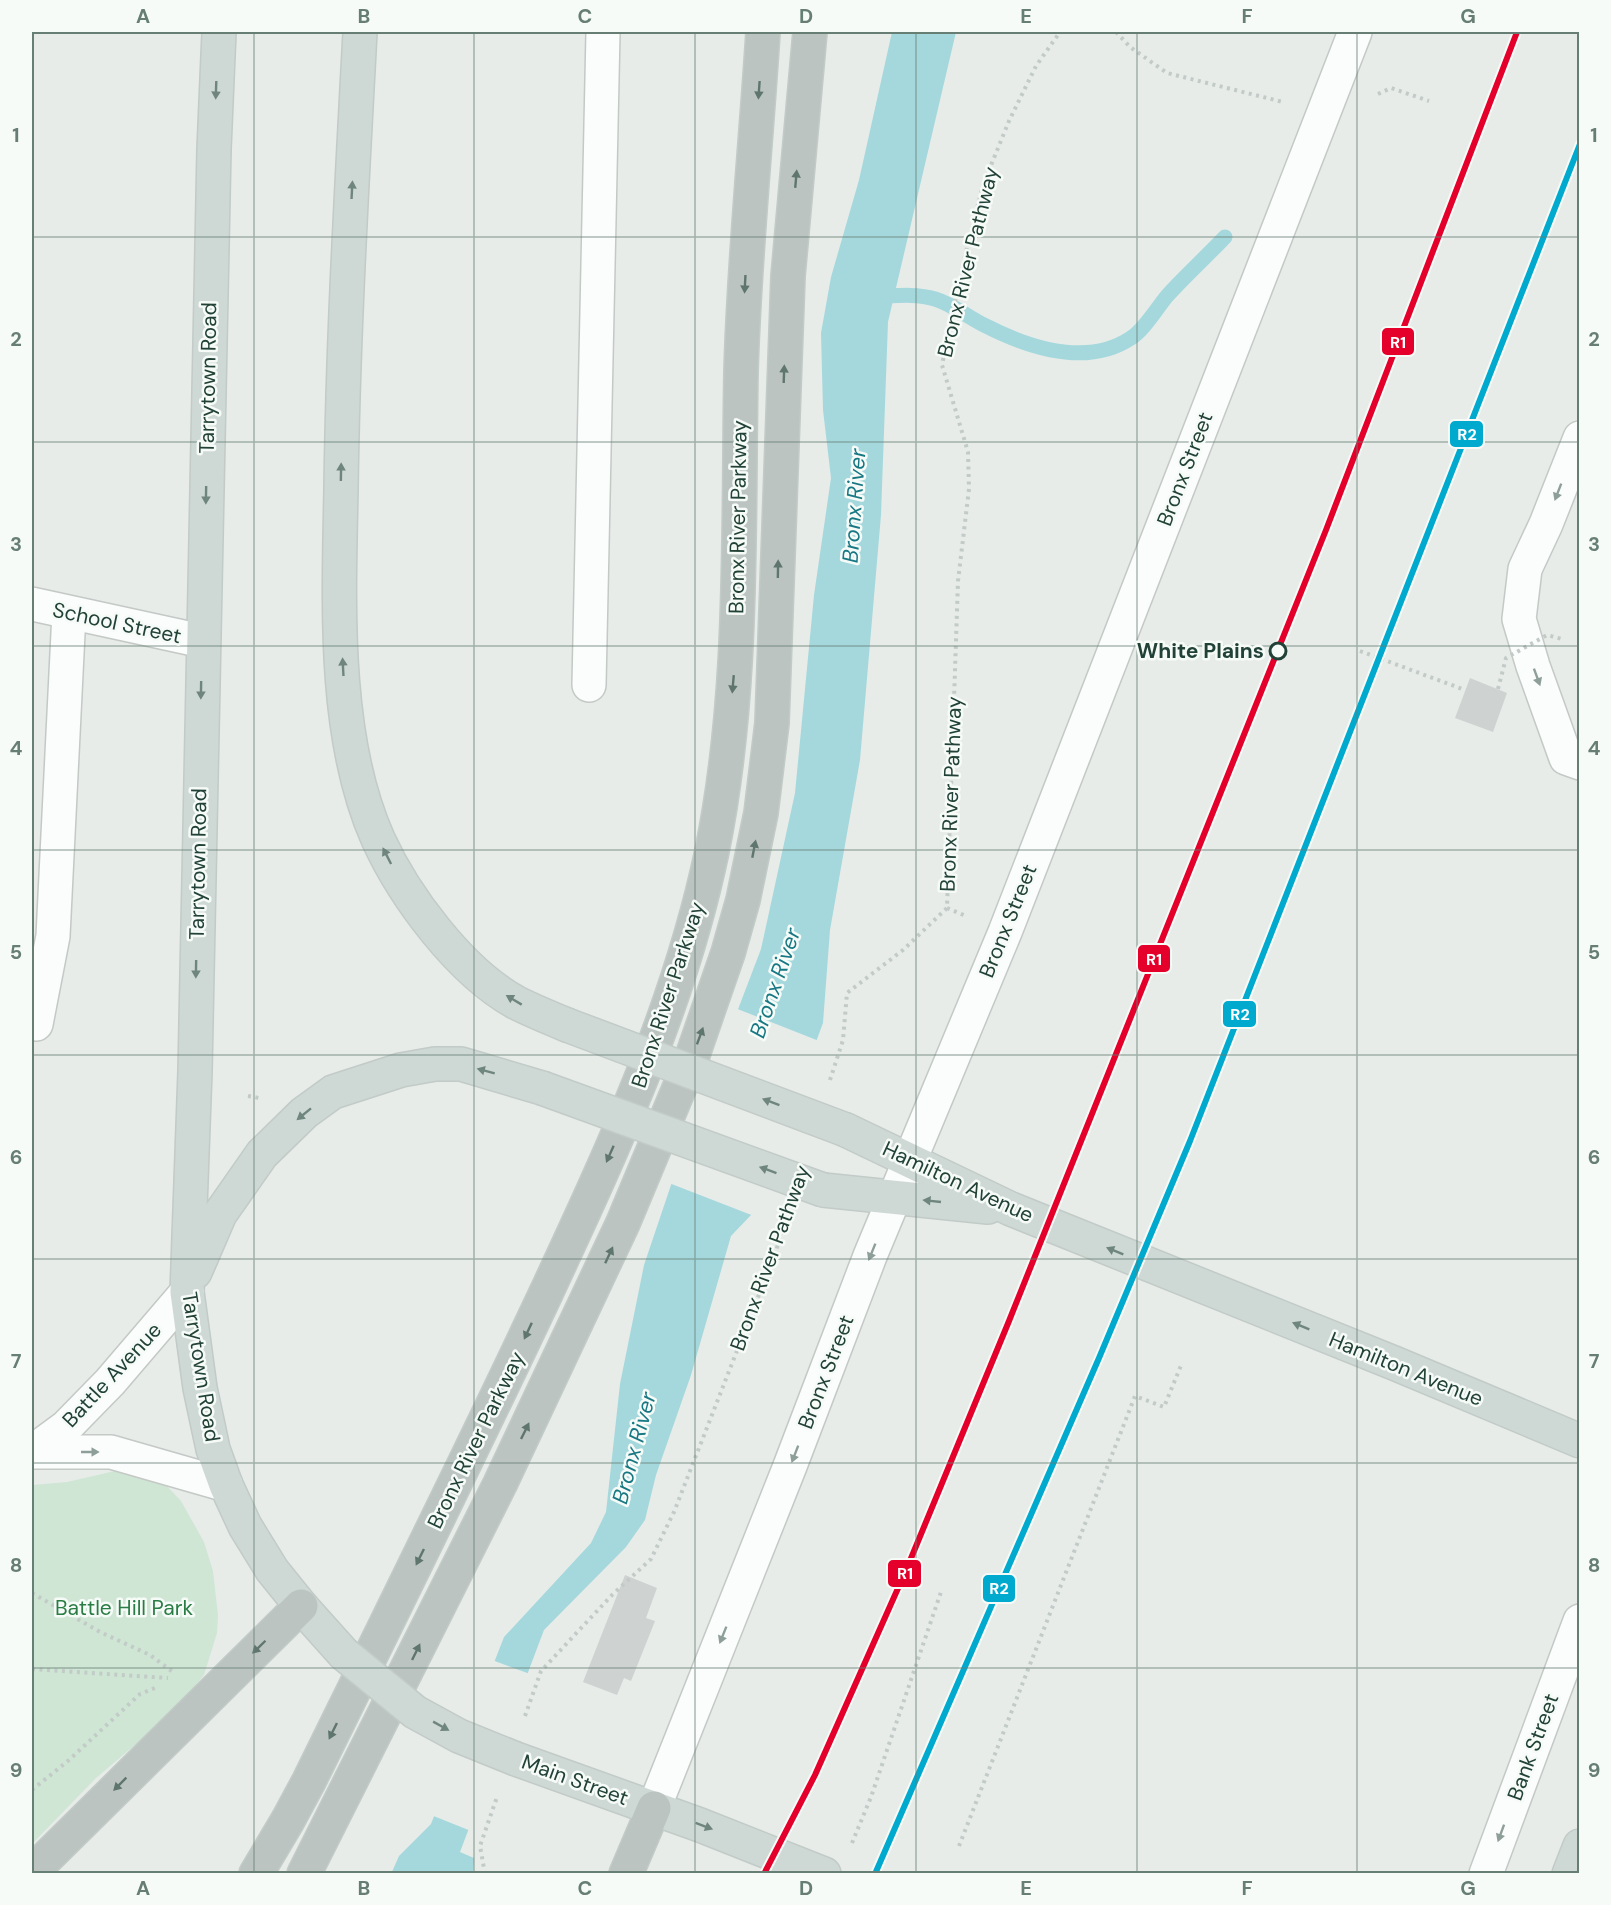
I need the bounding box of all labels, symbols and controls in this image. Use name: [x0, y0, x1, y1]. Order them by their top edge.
text: A: [136, 3, 150, 29]
text: B: [358, 3, 370, 29]
text: C: [578, 3, 592, 29]
text: D: [799, 3, 813, 29]
text: E: [1020, 3, 1032, 29]
text: F: [1241, 3, 1253, 29]
text: G: [1460, 3, 1476, 29]
one-way arrow: [212, 80, 221, 99]
one-way arrow: [754, 80, 764, 99]
text: 1: [12, 122, 20, 148]
text: 1: [1590, 122, 1598, 148]
street label: Bronx River Pathway: [931, 163, 1005, 360]
one-way arrow: [791, 170, 801, 189]
one-way arrow: [347, 180, 357, 199]
one-way arrow: [741, 275, 750, 294]
street label: Tarrytown Road: [193, 302, 223, 454]
text: 2: [10, 326, 22, 352]
text: 2: [1588, 326, 1600, 352]
line badge: R1: [1381, 327, 1415, 356]
text: R1: [1390, 332, 1406, 353]
one-way arrow: [779, 364, 788, 383]
street label: Bronx Street: [1150, 408, 1220, 530]
street label: Bronx River Parkway: [722, 420, 754, 614]
line badge: R2: [1449, 420, 1484, 448]
text: R2: [1457, 424, 1477, 445]
water label: Bronx River: [836, 447, 873, 564]
one-way arrow: [336, 463, 346, 482]
one-way arrow: [1553, 483, 1562, 501]
one-way arrow: [201, 485, 210, 504]
text: 3: [10, 531, 22, 557]
text: 3: [1588, 531, 1600, 557]
one-way arrow: [773, 559, 783, 578]
street label: School Street: [50, 596, 184, 650]
place label: White Plains: [1137, 637, 1264, 665]
marker: White Plains: [1269, 642, 1287, 660]
one-way arrow: [338, 658, 347, 677]
one-way arrow: [1533, 668, 1543, 686]
one-way arrow: [729, 675, 738, 694]
one-way arrow: [197, 680, 206, 699]
street label: Bronx River Pathway: [934, 696, 968, 892]
text: 4: [10, 735, 23, 761]
text: 4: [1588, 735, 1601, 761]
street label: Tarrytown Road: [183, 788, 213, 940]
one-way arrow: [750, 840, 759, 859]
one-way arrow: [382, 847, 391, 864]
street label: Bronx Street: [973, 860, 1043, 982]
street label: Bronx River Parkway: [625, 898, 711, 1091]
water label: Bronx River: [743, 923, 808, 1042]
text: 5: [10, 939, 22, 965]
text: 5: [1588, 939, 1600, 965]
line badge: R1: [1137, 944, 1171, 973]
text: R1: [1146, 949, 1162, 970]
one-way arrow: [192, 959, 201, 978]
one-way arrow: [505, 995, 522, 1005]
line badge: R2: [1222, 1000, 1257, 1028]
text: R2: [1230, 1004, 1250, 1025]
one-way arrow: [695, 1027, 705, 1045]
one-way arrow: [477, 1066, 495, 1075]
one-way arrow: [762, 1096, 780, 1106]
one-way arrow: [296, 1107, 311, 1120]
street label: Hamilton Avenue: [878, 1135, 1038, 1229]
text: 6: [10, 1144, 22, 1170]
text: 6: [1588, 1144, 1600, 1170]
one-way arrow: [605, 1146, 614, 1163]
street label: Bronx River Pathway: [723, 1161, 817, 1355]
one-way arrow: [759, 1165, 777, 1175]
one-way arrow: [922, 1196, 941, 1206]
one-way arrow: [867, 1243, 877, 1261]
one-way arrow: [604, 1246, 614, 1264]
one-way arrow: [1105, 1246, 1123, 1256]
street label: Tarrytown Road: [175, 1290, 227, 1444]
street label: Bronx Street: [791, 1311, 861, 1433]
street label: Battle Avenue: [56, 1316, 168, 1433]
one-way arrow: [1291, 1321, 1309, 1331]
one-way arrow: [524, 1323, 533, 1340]
street label: Hamilton Avenue: [1325, 1325, 1487, 1413]
street label: Bronx River Parkway: [421, 1346, 531, 1533]
text: 7: [11, 1348, 22, 1374]
text: 7: [1589, 1348, 1600, 1374]
water label: Bronx River: [605, 1388, 663, 1507]
one-way arrow: [521, 1423, 530, 1440]
one-way arrow: [790, 1445, 800, 1463]
one-way arrow: [81, 1447, 100, 1457]
one-way arrow: [415, 1548, 424, 1565]
text: 8: [10, 1552, 22, 1578]
text: 8: [1588, 1552, 1600, 1578]
line badge: R1: [887, 1559, 922, 1588]
text: R1: [897, 1563, 913, 1584]
line badge: R2: [982, 1574, 1016, 1603]
text: R2: [989, 1578, 1009, 1599]
park label: Battle Hill Park: [55, 1594, 194, 1622]
one-way arrow: [718, 1626, 727, 1644]
one-way arrow: [251, 1640, 266, 1654]
one-way arrow: [411, 1644, 421, 1661]
street label: Bank Street: [1501, 1690, 1565, 1804]
one-way arrow: [433, 1721, 450, 1731]
one-way arrow: [328, 1723, 338, 1740]
street label: Main Street: [518, 1748, 632, 1812]
text: 9: [10, 1757, 22, 1783]
text: 9: [1588, 1757, 1600, 1783]
one-way arrow: [114, 1777, 128, 1791]
one-way arrow: [695, 1822, 713, 1831]
one-way arrow: [1496, 1825, 1506, 1843]
text: A: [136, 1875, 150, 1901]
text: B: [358, 1875, 370, 1901]
text: C: [578, 1875, 592, 1901]
text: D: [799, 1875, 813, 1901]
text: E: [1020, 1875, 1032, 1901]
text: F: [1241, 1875, 1253, 1901]
text: G: [1460, 1875, 1476, 1901]

